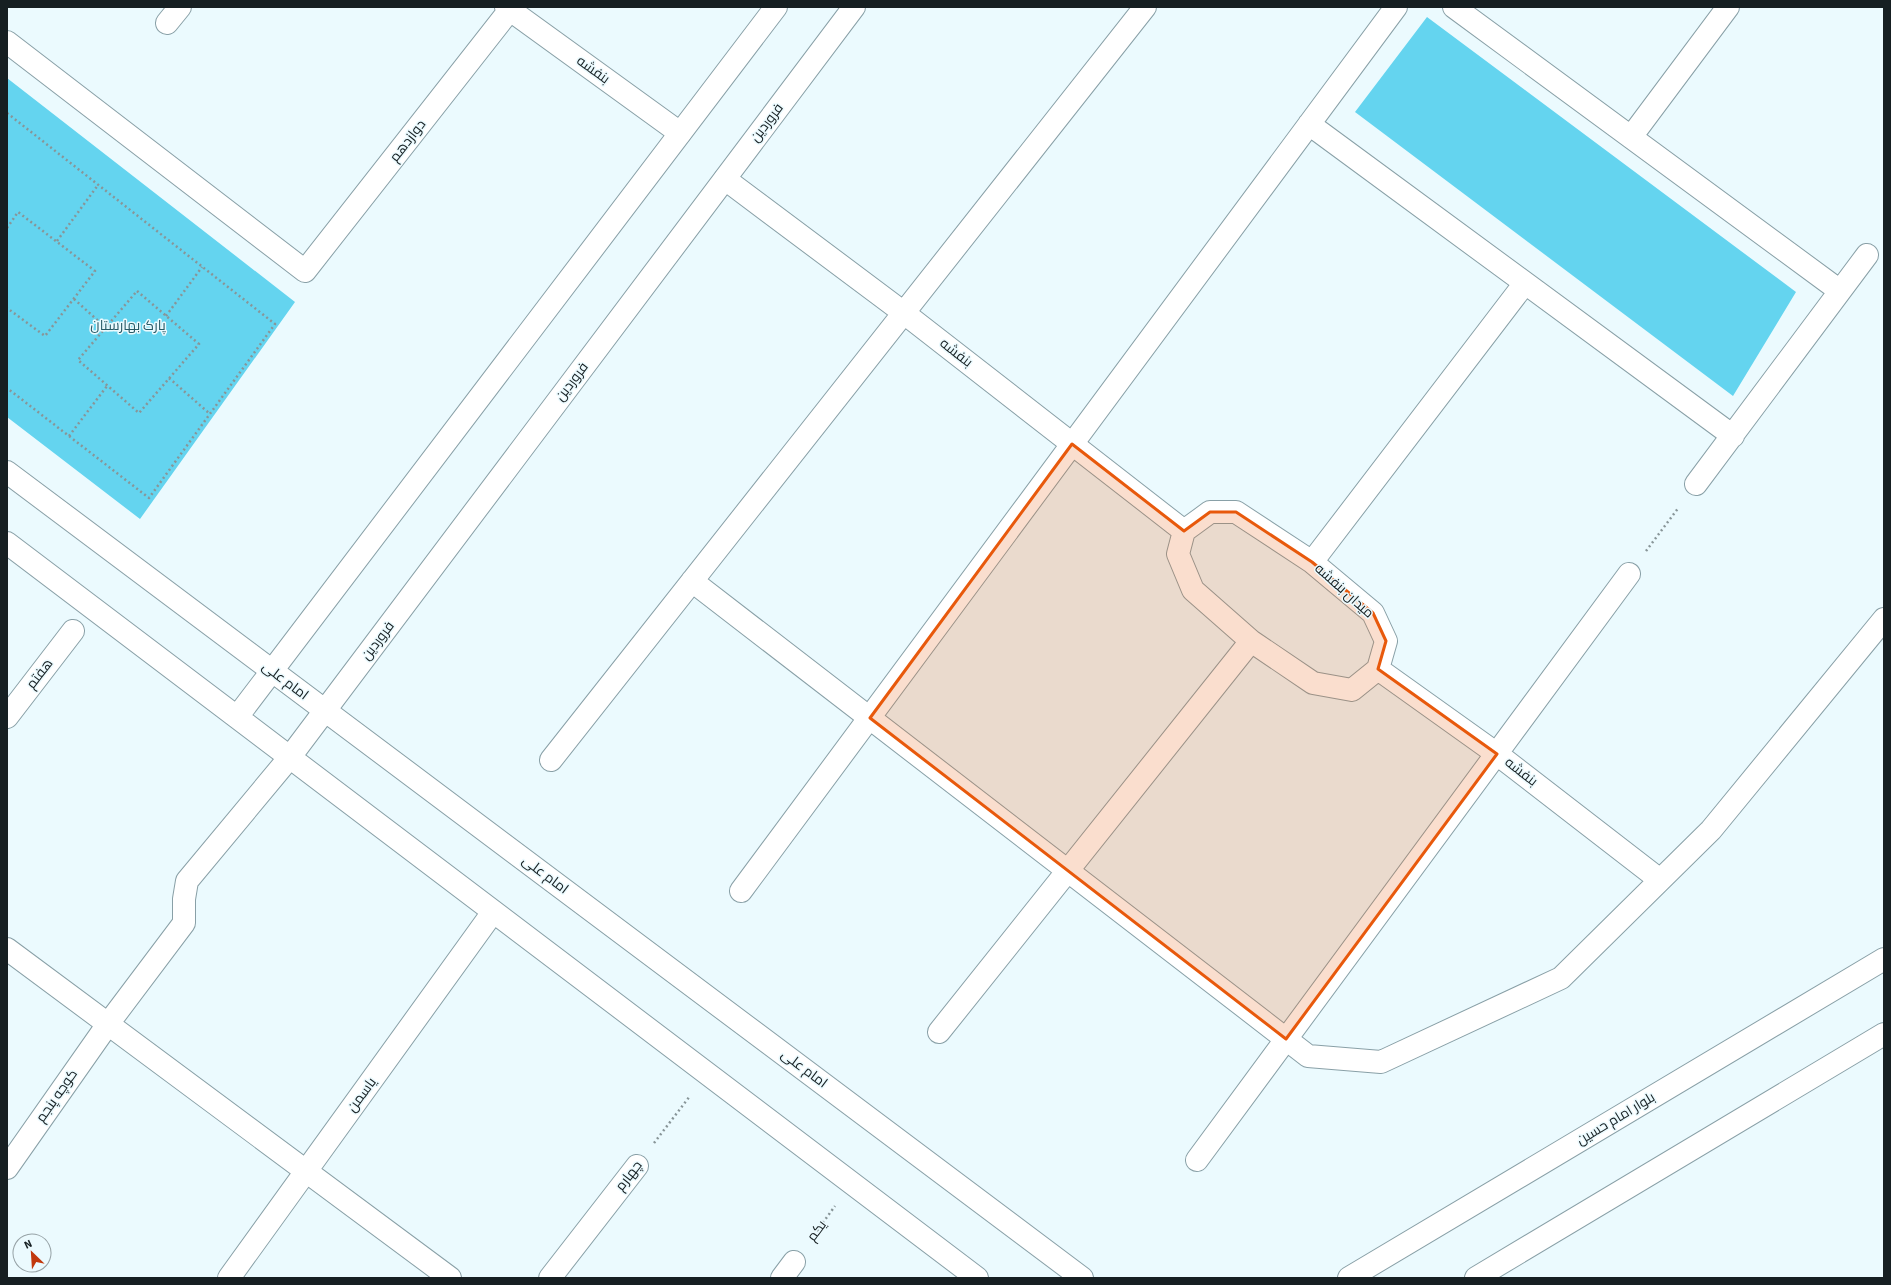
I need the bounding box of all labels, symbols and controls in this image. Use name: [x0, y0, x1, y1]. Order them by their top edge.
street label: بنفشه: [572, 51, 614, 89]
street label: فروردین: [746, 99, 788, 147]
street label: دوازدهم: [385, 116, 431, 166]
park label: پارک بهارستان: [90, 316, 166, 336]
street label: بنفشه: [935, 334, 977, 372]
street label: فروردین: [551, 358, 593, 406]
street label: میدان بنفشه: [1310, 559, 1378, 623]
street label: فروردین: [357, 617, 399, 665]
street label: هفتم: [22, 655, 58, 693]
street label: امام علی: [258, 657, 312, 705]
street label: بنفشه: [1500, 753, 1542, 791]
street label: امام علی: [518, 851, 572, 899]
street label: امام علی: [777, 1045, 831, 1093]
street label: کوچه پنجم: [31, 1065, 83, 1127]
street label: یاسمن: [343, 1073, 382, 1117]
street label: بلوار امام حسین: [1573, 1088, 1659, 1150]
street label: چهارم: [611, 1157, 647, 1195]
street label: یکم: [802, 1216, 832, 1246]
north arrow: [12, 1233, 52, 1273]
text: N: [21, 1236, 34, 1253]

